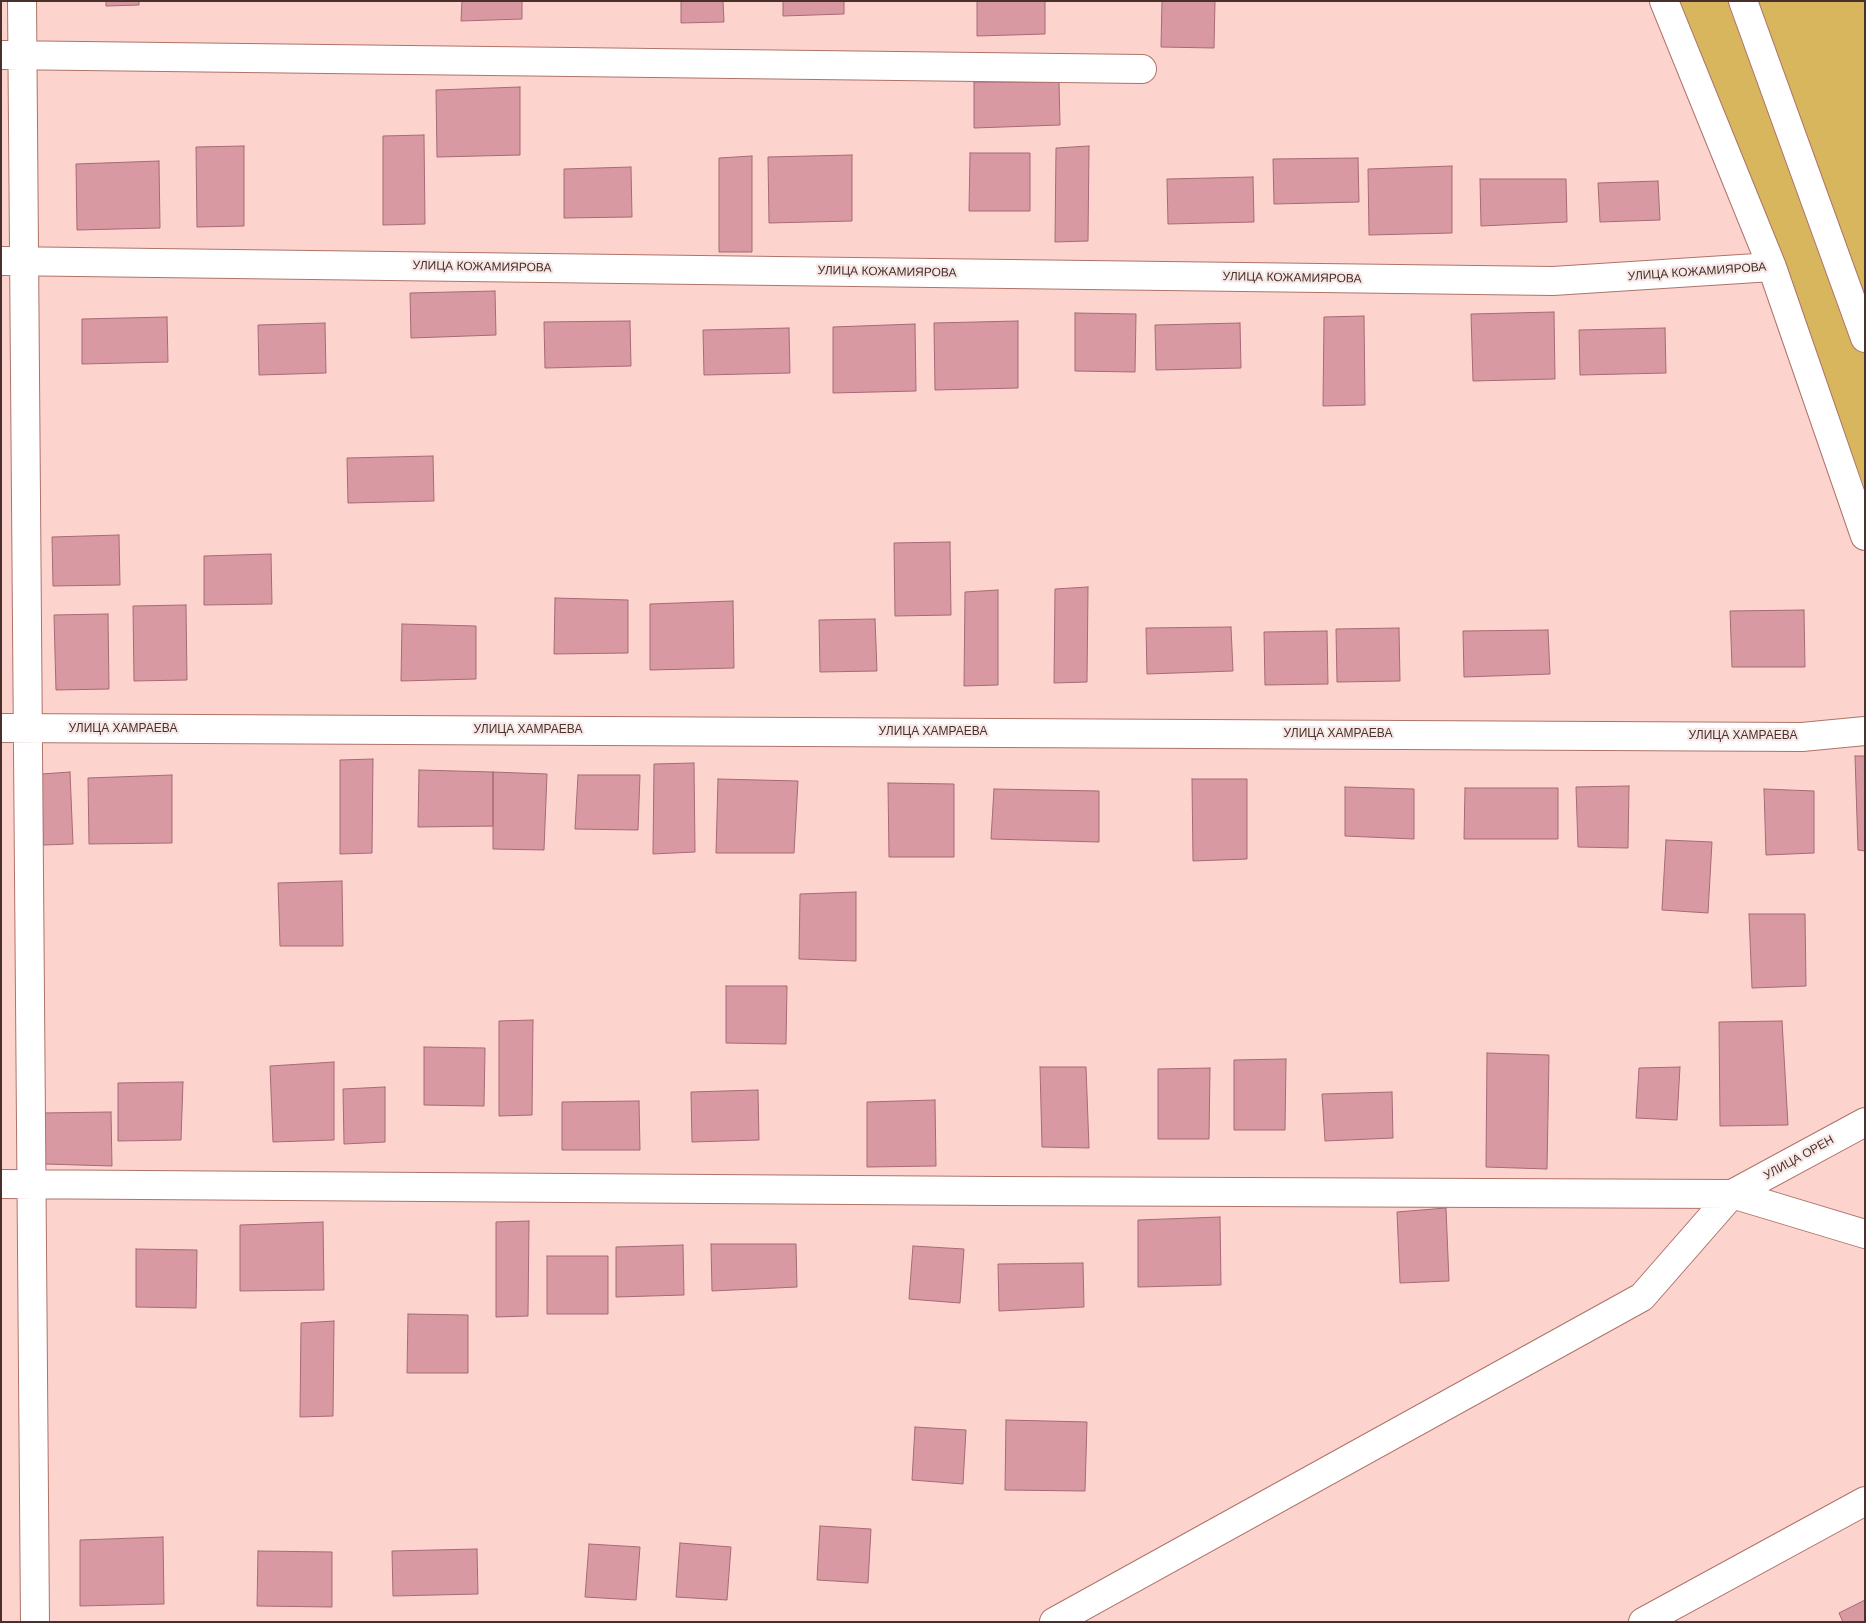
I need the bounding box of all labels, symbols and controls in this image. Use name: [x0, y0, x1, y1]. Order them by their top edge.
street label: УЛИЦА КОЖАМИЯРОВА: [412, 259, 552, 275]
street label: УЛИЦА КОЖАМИЯРОВА: [1627, 260, 1767, 284]
street label: УЛИЦА КОЖАМИЯРОВА: [817, 264, 957, 280]
street label: УЛИЦА КОЖАМИЯРОВА: [1222, 270, 1362, 286]
street label: УЛИЦА ХАМРАЕВА: [69, 722, 177, 736]
street label: УЛИЦА ХАМРАЕВА: [474, 723, 582, 737]
street label: УЛИЦА ХАМРАЕВА: [879, 725, 987, 739]
street label: УЛИЦА ХАМРАЕВА: [1284, 727, 1392, 741]
street label: УЛИЦА ХАМРАЕВА: [1689, 729, 1797, 743]
street label: УЛИЦА ОРЕН: [1761, 1133, 1837, 1183]

